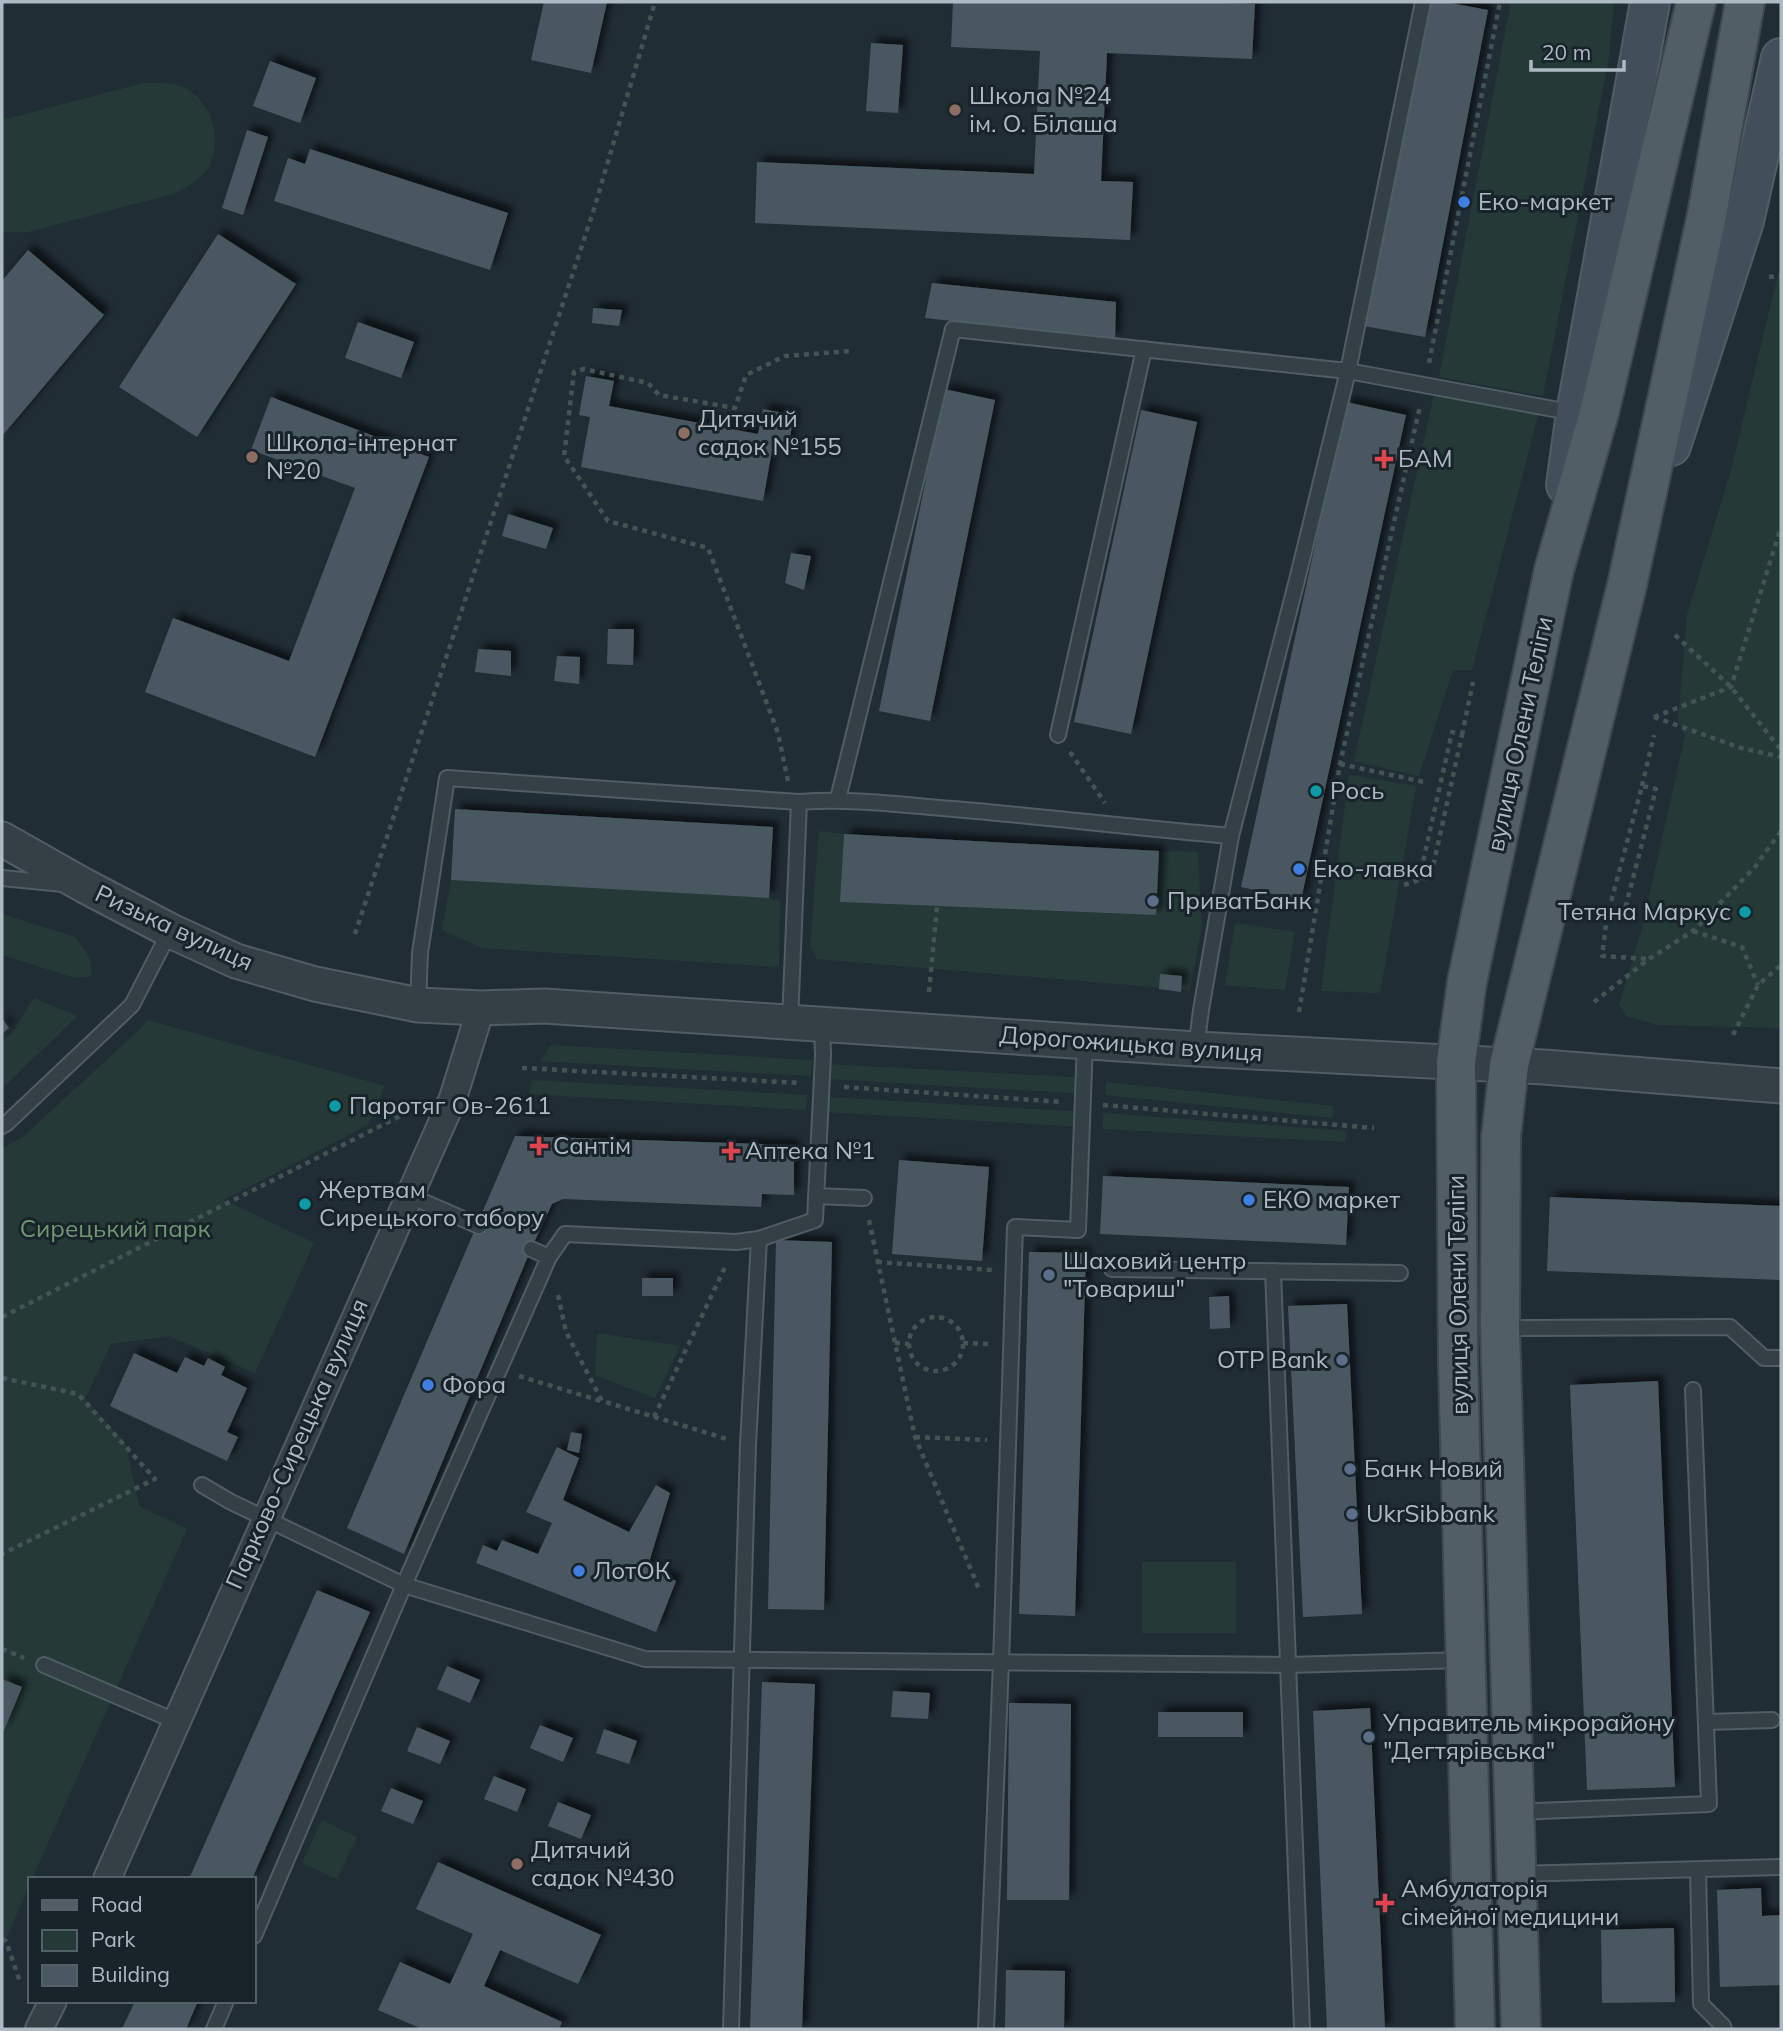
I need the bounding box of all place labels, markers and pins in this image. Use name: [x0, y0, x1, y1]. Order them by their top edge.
place label: Школа №24 ім. О. Білаша: [969, 80, 1118, 138]
marker: Школа №24 ім. О. Білаша: [947, 102, 963, 118]
place label: Еко-маркет: [1478, 186, 1612, 216]
marker: Еко-маркет: [1456, 194, 1472, 210]
place label: Дитячий садок №155: [698, 403, 842, 461]
marker: Дитячий садок №155: [676, 425, 692, 441]
place label: Школа-інтернат №20: [266, 427, 457, 485]
place label: БАМ: [1398, 443, 1452, 473]
marker: Школа-інтернат №20: [244, 449, 260, 465]
marker: БАМ: [1376, 451, 1392, 467]
place label: Рось: [1330, 775, 1384, 805]
marker: Рось: [1308, 783, 1324, 799]
place label: Еко-лавка: [1313, 853, 1433, 883]
marker: Еко-лавка: [1291, 861, 1307, 877]
place label: ПриватБанк: [1167, 885, 1311, 915]
marker: ПриватБанк: [1145, 893, 1161, 909]
place label: Тетяна Маркус: [1558, 896, 1731, 926]
marker: Тетяна Маркус: [1737, 904, 1753, 920]
place label: Паротяг Ов-2611: [349, 1090, 551, 1120]
marker: Паротяг Ов-2611: [327, 1098, 343, 1114]
place label: Сантім: [553, 1130, 631, 1160]
place label: Аптека №1: [745, 1135, 875, 1165]
marker: Сантім: [531, 1138, 547, 1154]
marker: Аптека №1: [723, 1143, 739, 1159]
place label: Жертвам Сирецького табору: [319, 1174, 544, 1232]
place label: ЕКО маркет: [1263, 1184, 1400, 1214]
marker: ЕКО маркет: [1241, 1192, 1257, 1208]
marker: Жертвам Сирецького табору: [297, 1196, 313, 1212]
place label: Шаховий центр "Товариш": [1063, 1245, 1246, 1303]
marker: Шаховий центр "Товариш": [1041, 1267, 1057, 1283]
place label: OTP Bank: [1217, 1344, 1329, 1374]
marker: OTP Bank: [1334, 1352, 1350, 1368]
place label: Фора: [442, 1369, 506, 1399]
marker: Фора: [420, 1377, 436, 1393]
place label: Банк Новий: [1364, 1453, 1503, 1483]
marker: Банк Новий: [1342, 1461, 1358, 1477]
place label: UkrSibbank: [1366, 1498, 1496, 1528]
marker: UkrSibbank: [1344, 1506, 1360, 1522]
place label: ЛотОК: [593, 1555, 671, 1585]
marker: ЛотОК: [571, 1563, 587, 1579]
place label: Управитель мікрорайону "Дегтярівська": [1382, 1707, 1675, 1765]
marker: Управитель мікрорайону "Дегтярівська": [1361, 1729, 1377, 1745]
place label: Дитячий садок №430: [531, 1834, 675, 1892]
marker: Дитячий садок №430: [509, 1856, 525, 1872]
place label: Амбулаторія сімейної медицини: [1401, 1873, 1619, 1931]
marker: Амбулаторія сімейної медицини: [1375, 1893, 1395, 1913]

